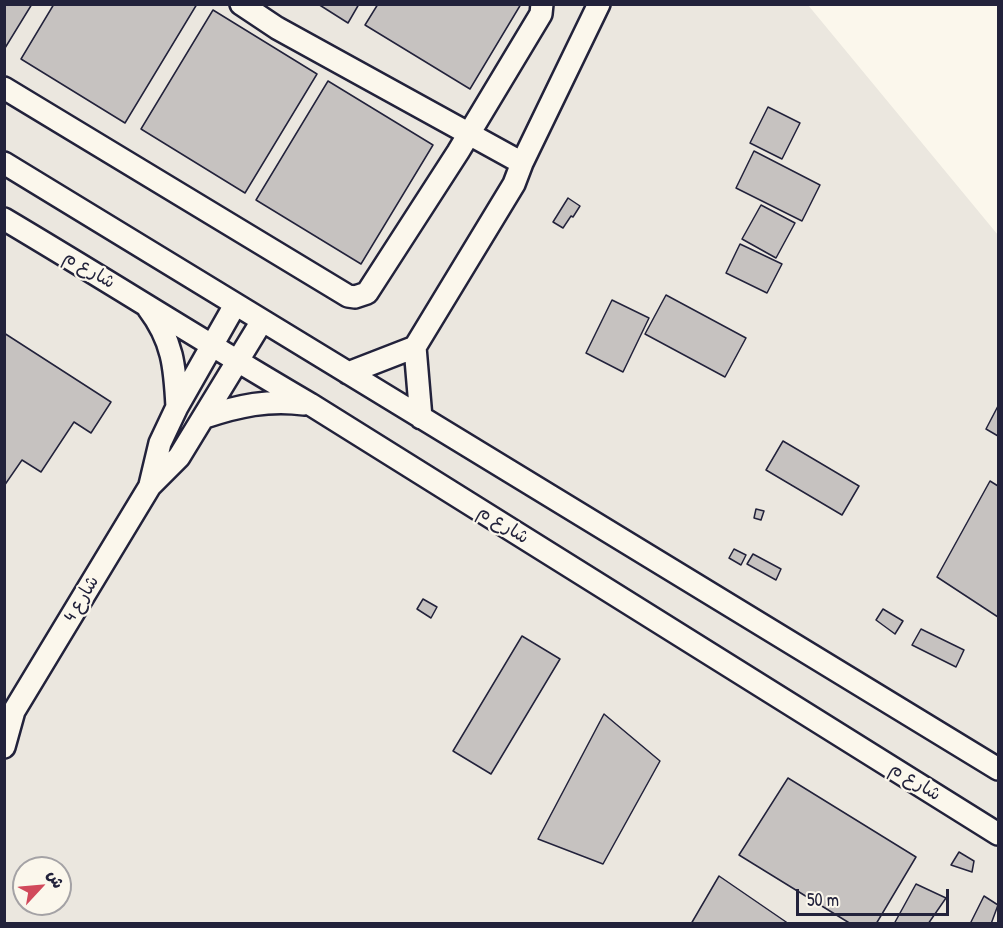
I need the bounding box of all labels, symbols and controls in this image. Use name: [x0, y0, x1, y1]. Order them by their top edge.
street label: شارع م: [59, 246, 119, 294]
street label: شارع م: [473, 501, 533, 549]
street label: شارع 4: [60, 572, 104, 626]
street label: شارع م: [885, 758, 945, 806]
north arrow: [12, 856, 72, 916]
text: ش: [43, 866, 70, 892]
scale bar: [799, 877, 952, 915]
text: 50 m: [807, 887, 839, 912]

